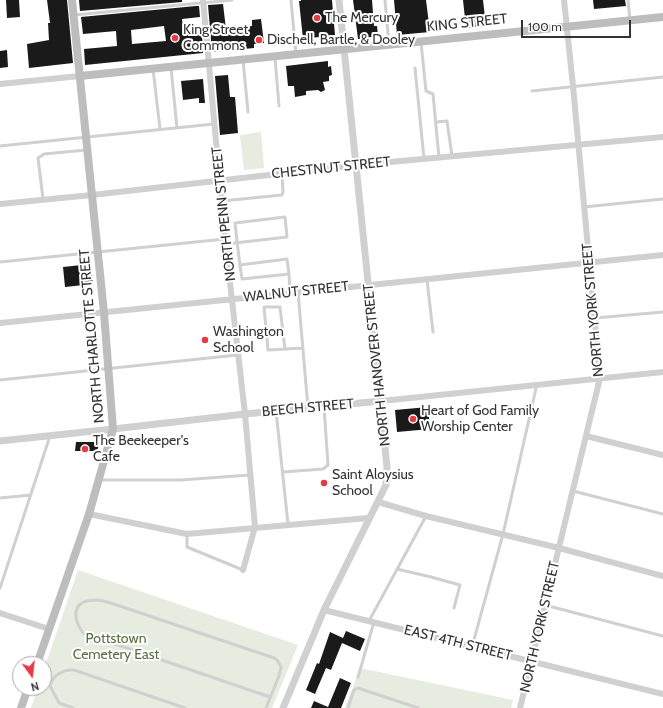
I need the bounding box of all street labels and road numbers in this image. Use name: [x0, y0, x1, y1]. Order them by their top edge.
street label: KING STREET: [426, 10, 508, 36]
street label: NORTH PENN STREET: [209, 146, 239, 282]
street label: CHESTNUT STREET: [271, 153, 391, 183]
street label: NORTH YORK STREET: [579, 242, 607, 378]
street label: NORTH CHARLOTTE STREET: [76, 248, 108, 424]
street label: WALNUT STREET: [242, 278, 350, 306]
street label: NORTH HANOVER STREET: [360, 283, 394, 447]
street label: BEECH STREET: [261, 396, 355, 420]
street label: NORTH YORK STREET: [517, 560, 563, 694]
street label: EAST 4TH STREET: [402, 621, 514, 665]

